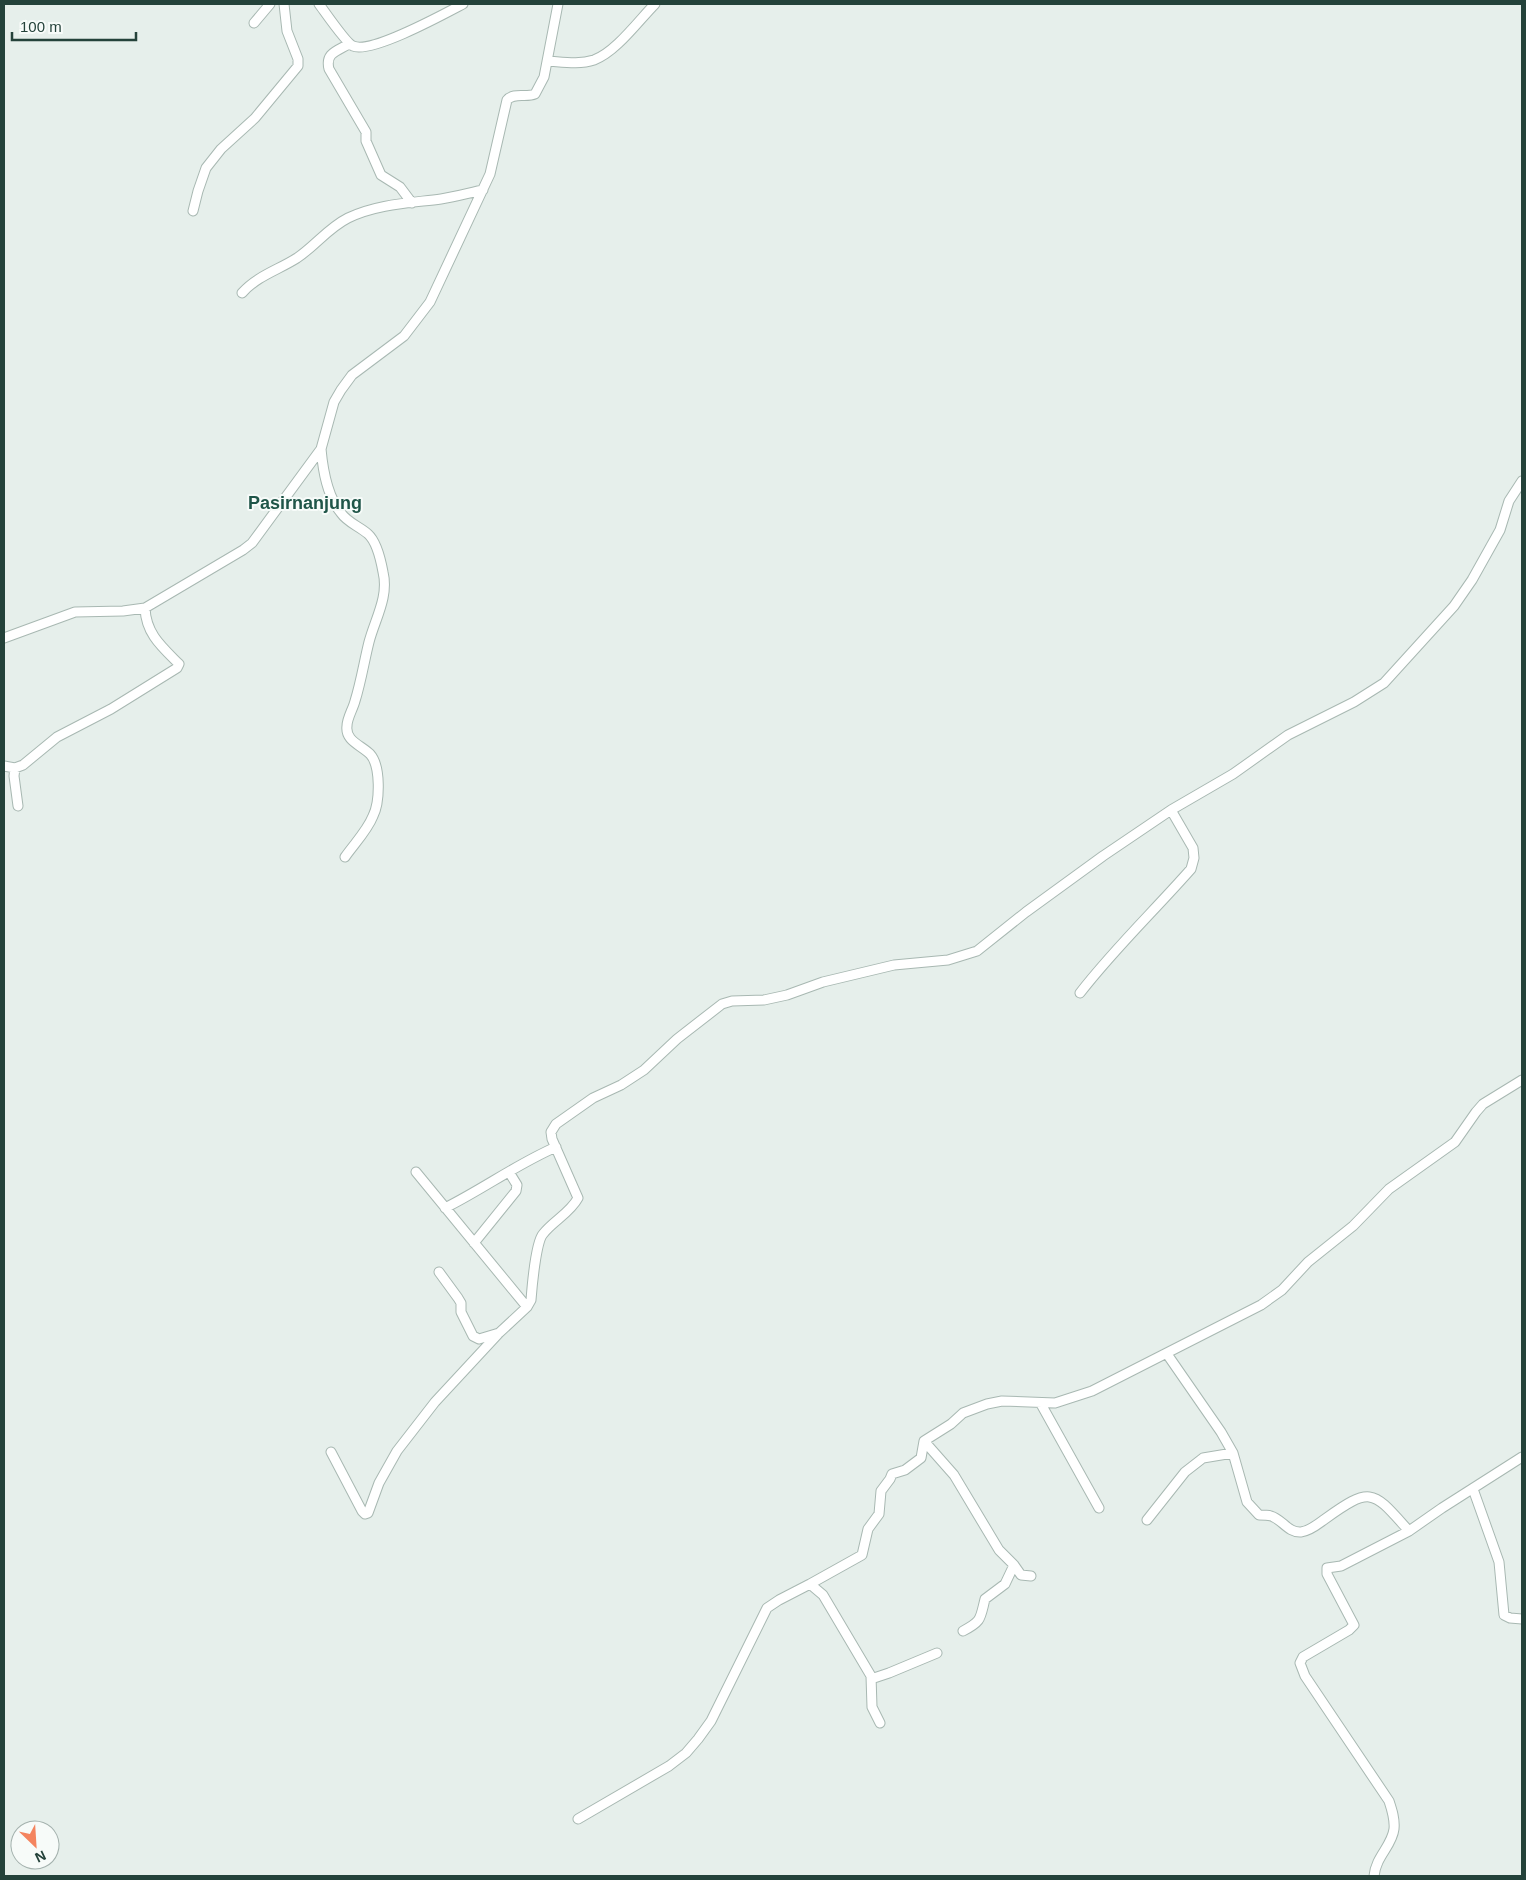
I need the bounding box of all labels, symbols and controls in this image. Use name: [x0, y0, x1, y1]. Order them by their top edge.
scale bar: [12, 10, 136, 42]
text: 100 m: [20, 18, 62, 35]
district label: Pasirnanjung: [248, 493, 362, 513]
north arrow: [10, 1820, 60, 1870]
text: N: [33, 1847, 48, 1866]

